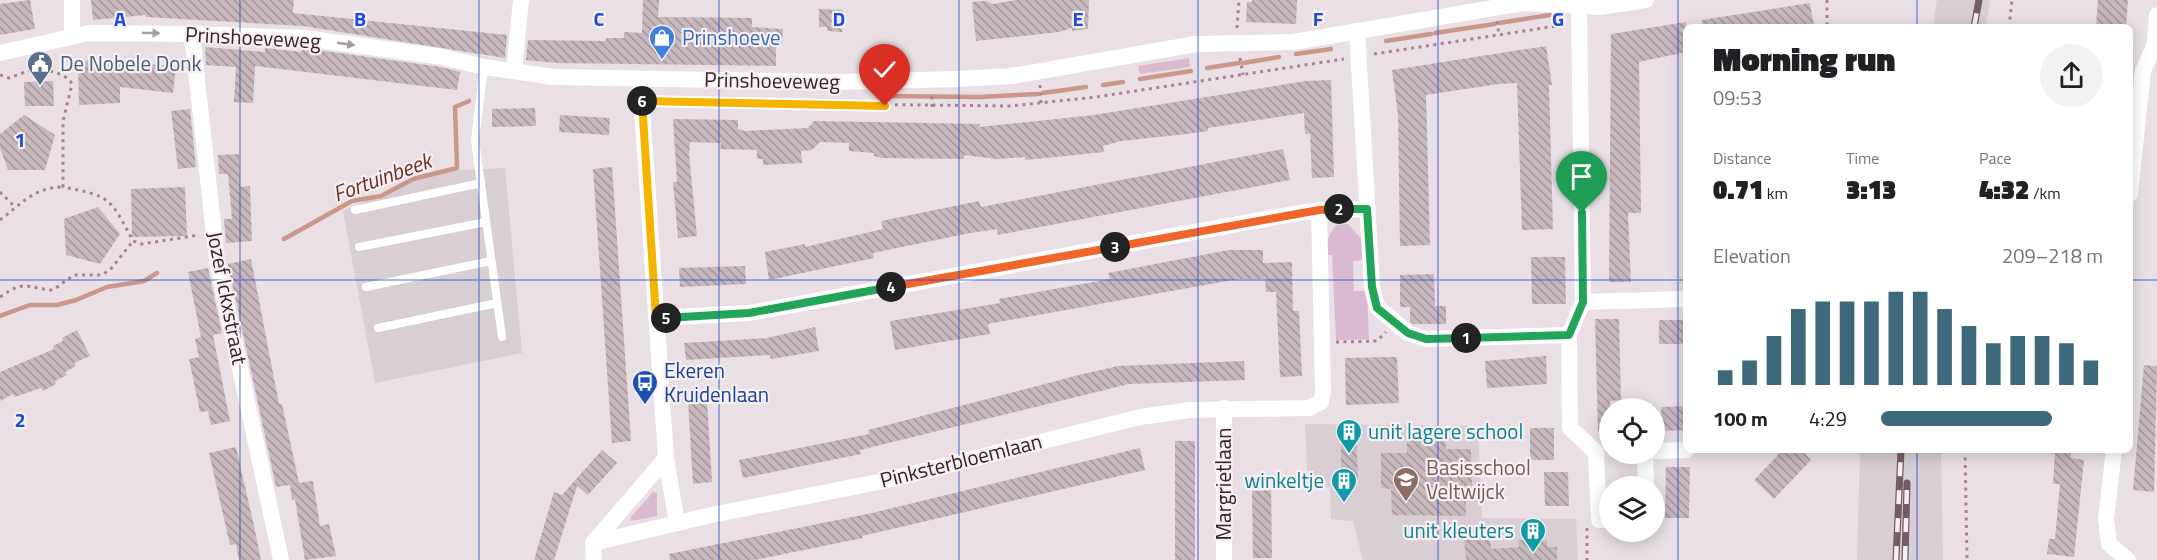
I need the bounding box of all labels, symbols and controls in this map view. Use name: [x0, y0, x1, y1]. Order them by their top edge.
text: A: [114, 3, 126, 34]
text: B: [354, 3, 366, 34]
text: C: [594, 3, 605, 34]
text: D: [833, 3, 845, 34]
text: E: [1072, 3, 1084, 34]
text: F: [1313, 3, 1324, 34]
text: G: [1552, 3, 1564, 34]
street label: Prinshoeveweg: [184, 17, 322, 57]
place label: Prinshoeve: [682, 21, 781, 53]
shop icon: Prinshoeve: [647, 23, 677, 61]
one-way arrow: [142, 29, 161, 38]
text: Morning run: [1713, 34, 1895, 84]
one-way arrow: [336, 40, 355, 49]
pin: [859, 44, 910, 106]
button: share: [2040, 44, 2103, 107]
place label: De Nobele Donk: [60, 47, 202, 79]
public building icon: De Nobele Donk: [25, 49, 55, 87]
icon: check: [868, 53, 901, 86]
street label: Prinshoeveweg: [704, 63, 840, 97]
text: 09:53: [1713, 82, 1762, 113]
pin: 6: [627, 86, 657, 116]
text: 6: [638, 89, 646, 113]
text: 1: [14, 124, 26, 155]
water label: Fortuinbeek: [328, 143, 438, 211]
text: Distance: [1713, 146, 1771, 170]
text: Time: [1846, 146, 1879, 170]
text: Pace: [1979, 146, 2011, 170]
pin: [1556, 151, 1607, 213]
icon: arrive: [1565, 160, 1598, 193]
text: 0.71: [1713, 170, 1763, 209]
text: 3:13: [1846, 170, 1896, 209]
text: 4:32: [1979, 170, 2029, 209]
text: km: [1763, 181, 1788, 205]
text: /km: [2029, 181, 2061, 205]
pin: 2: [1324, 194, 1354, 224]
text: 2: [1335, 197, 1343, 221]
street label: Jozef Ickxstraat: [199, 228, 257, 368]
pin: 3: [1100, 232, 1130, 262]
text: 3: [1111, 235, 1119, 259]
text: Elevation: [1713, 240, 1791, 271]
text: 209–218 m: [2002, 240, 2103, 271]
pin: 4: [876, 272, 906, 302]
text: 4: [887, 275, 895, 299]
pin: 5: [651, 303, 681, 333]
text: 5: [662, 306, 670, 330]
pin: 1: [1451, 323, 1481, 353]
text: 1: [1462, 326, 1470, 350]
place label: Ekeren Kruidenlaan: [664, 354, 769, 410]
bus stop icon: Ekeren Kruidenlaan: [630, 368, 660, 406]
map controls: [1599, 398, 1665, 542]
button: locate: [1599, 398, 1665, 464]
text: 100 m: [1713, 403, 1768, 434]
text: 4:29: [1809, 403, 1847, 434]
text: 2: [14, 404, 26, 435]
place label: unit lagere school: [1368, 415, 1523, 447]
building icon: unit lagere school: [1334, 417, 1364, 455]
street label: Pinksterbloemlaan: [876, 424, 1045, 496]
street label: Margrietlaan: [1207, 427, 1239, 541]
place label: Basisschool Veltwijck: [1426, 451, 1531, 507]
place label: winkeltje: [1244, 464, 1324, 496]
school or university icon: Basisschool Veltwijck: [1391, 465, 1421, 503]
building icon: winkeltje: [1329, 466, 1359, 504]
button: layers: [1599, 476, 1665, 542]
place label: unit kleuters: [1403, 514, 1514, 546]
building icon: unit kleuters: [1518, 516, 1548, 554]

